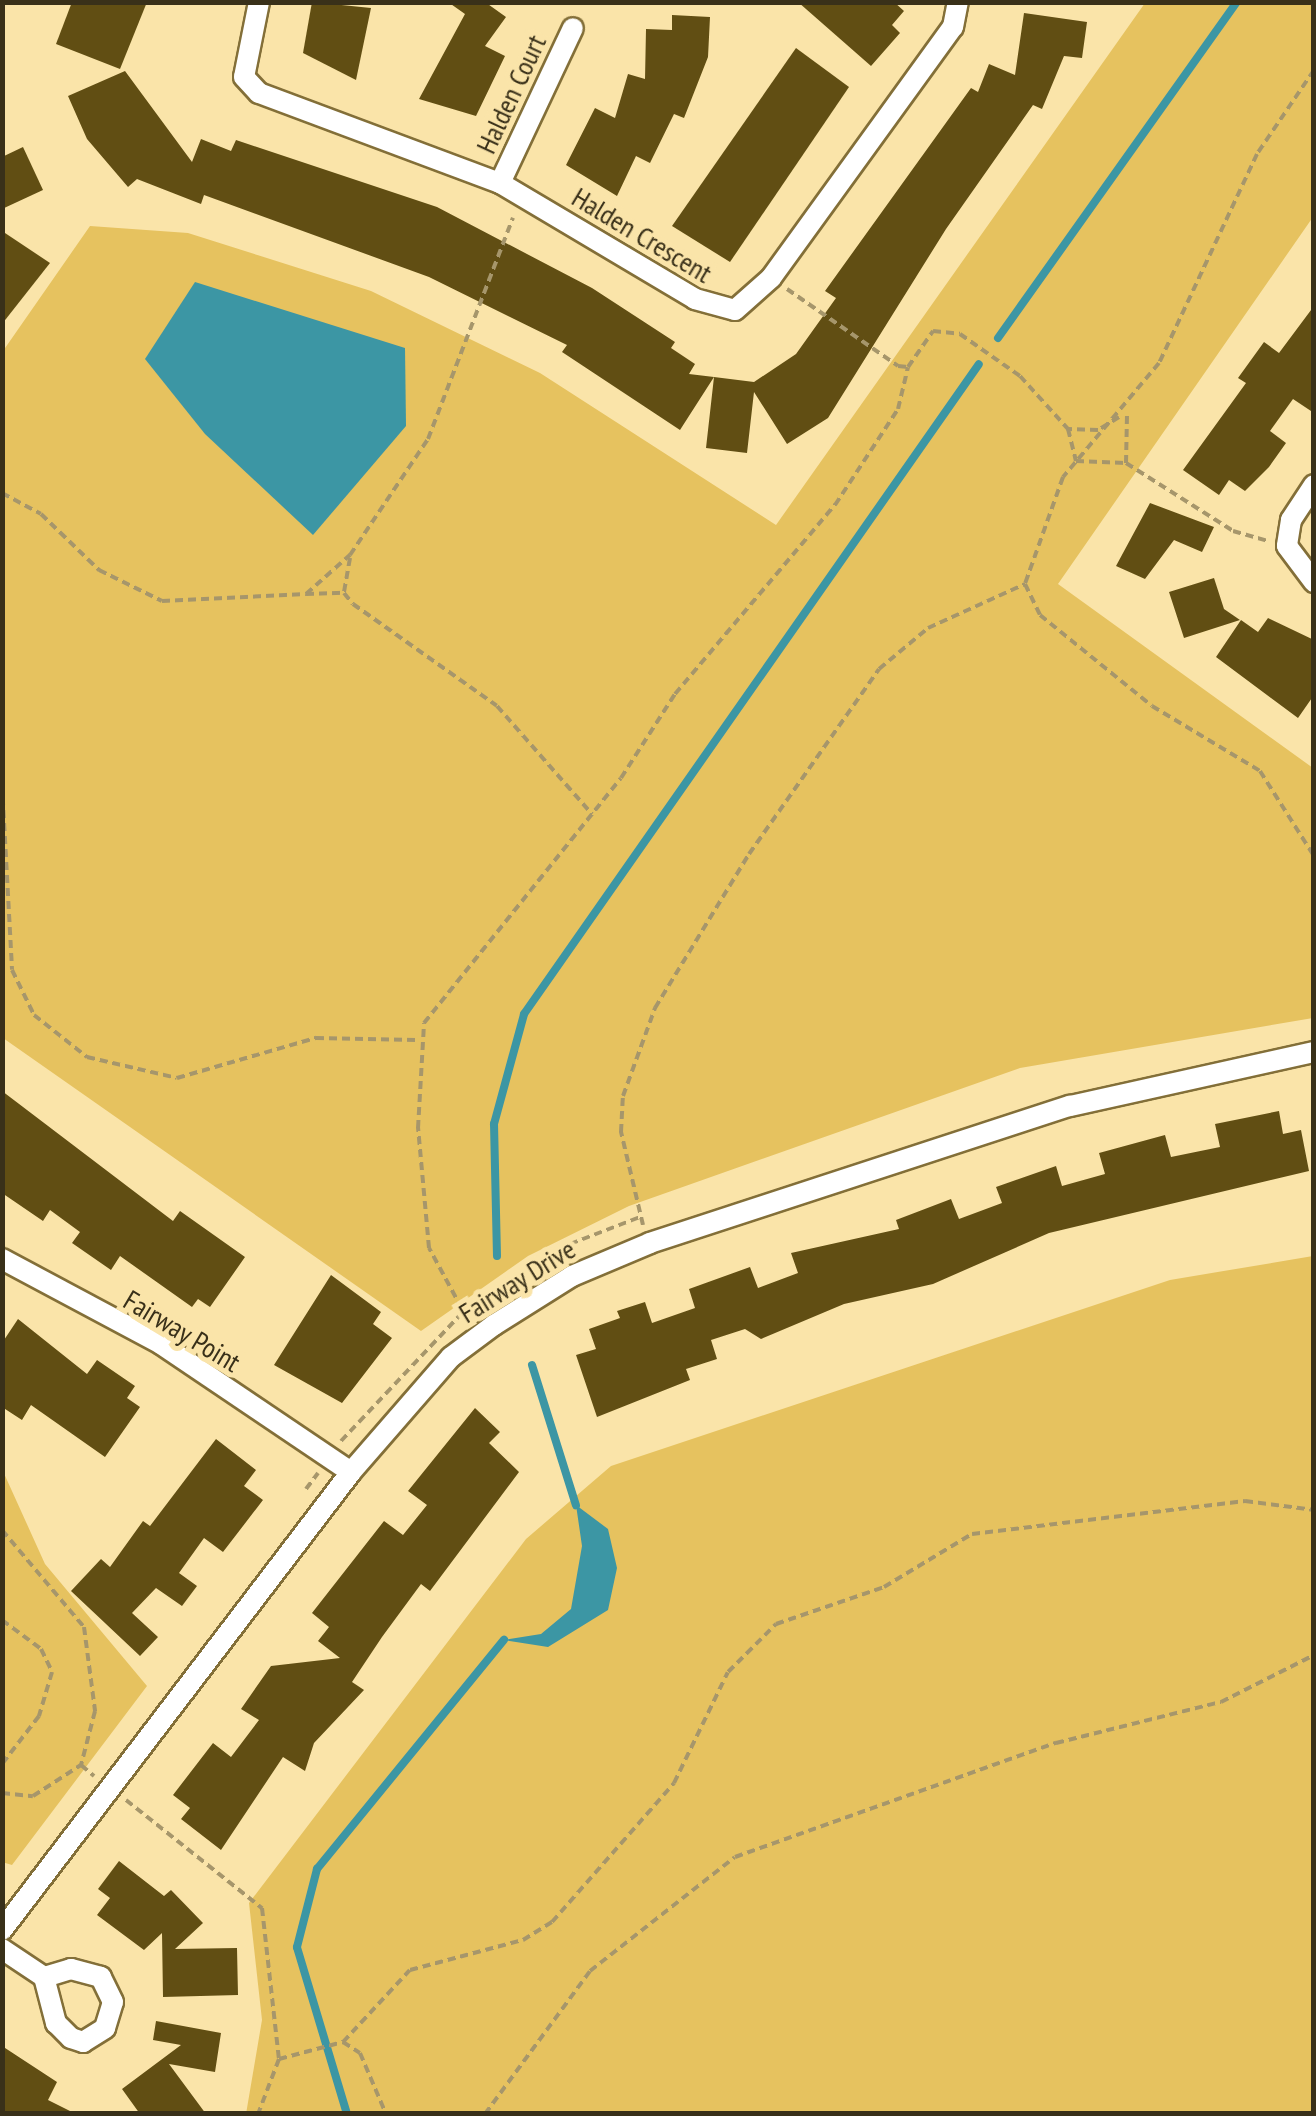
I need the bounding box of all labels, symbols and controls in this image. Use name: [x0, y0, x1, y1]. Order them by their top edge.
street label: Halden Court: [469, 29, 553, 159]
street label: Halden Crescent: [566, 180, 718, 290]
street label: Fairway Drive: [452, 1232, 582, 1330]
street label: Fairway Point: [117, 1283, 247, 1379]

